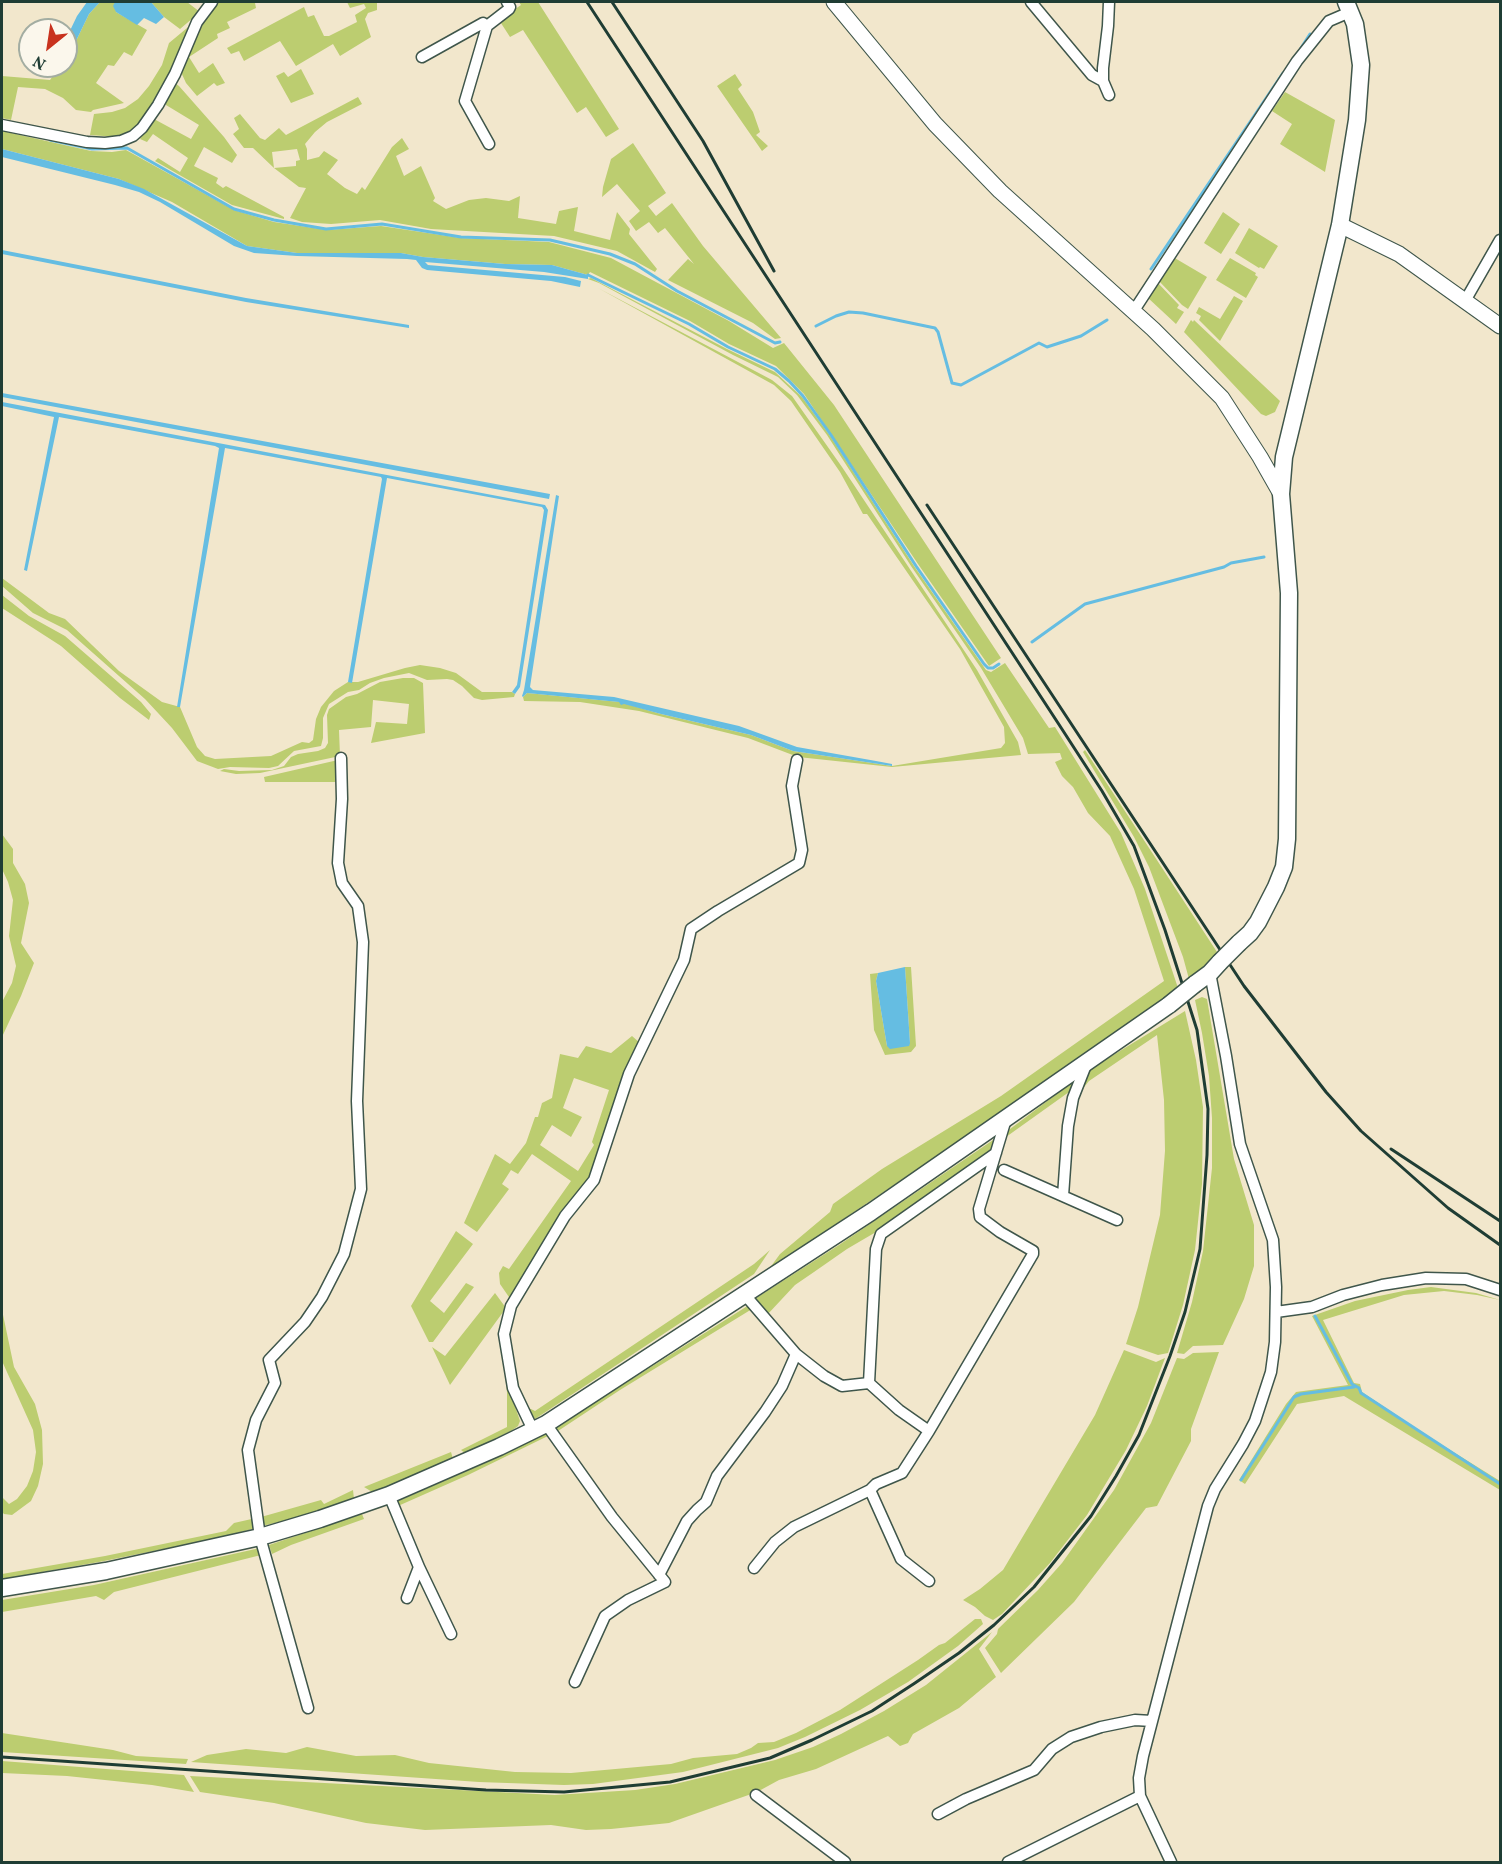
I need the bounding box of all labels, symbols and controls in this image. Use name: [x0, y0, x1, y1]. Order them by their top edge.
north arrow: [18, 18, 78, 78]
text: N: [29, 49, 51, 74]

